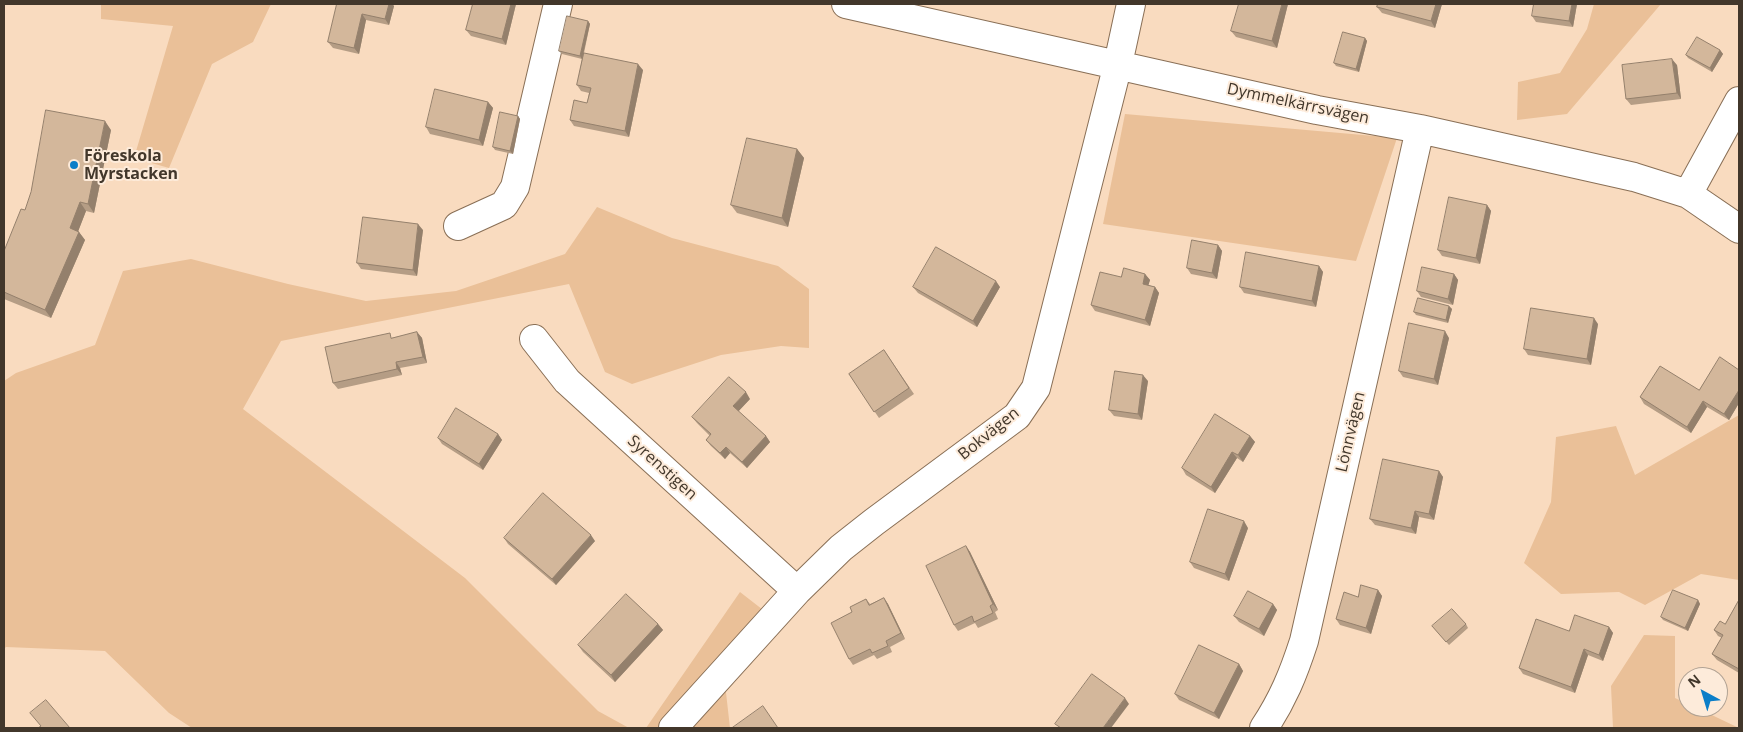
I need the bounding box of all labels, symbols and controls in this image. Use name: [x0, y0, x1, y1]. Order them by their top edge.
street label: Dymmelkärrsvägen: [1225, 80, 1371, 128]
place label: Föreskola Myrstacken: [84, 146, 178, 184]
marker: Föreskola Myrstacken: [68, 159, 80, 171]
street label: Lönnvägen: [1332, 390, 1370, 474]
street label: Bokvägen: [955, 404, 1023, 464]
street label: Syrenstigen: [623, 432, 701, 504]
north arrow: [1678, 667, 1728, 717]
text: N: [1683, 670, 1704, 692]

